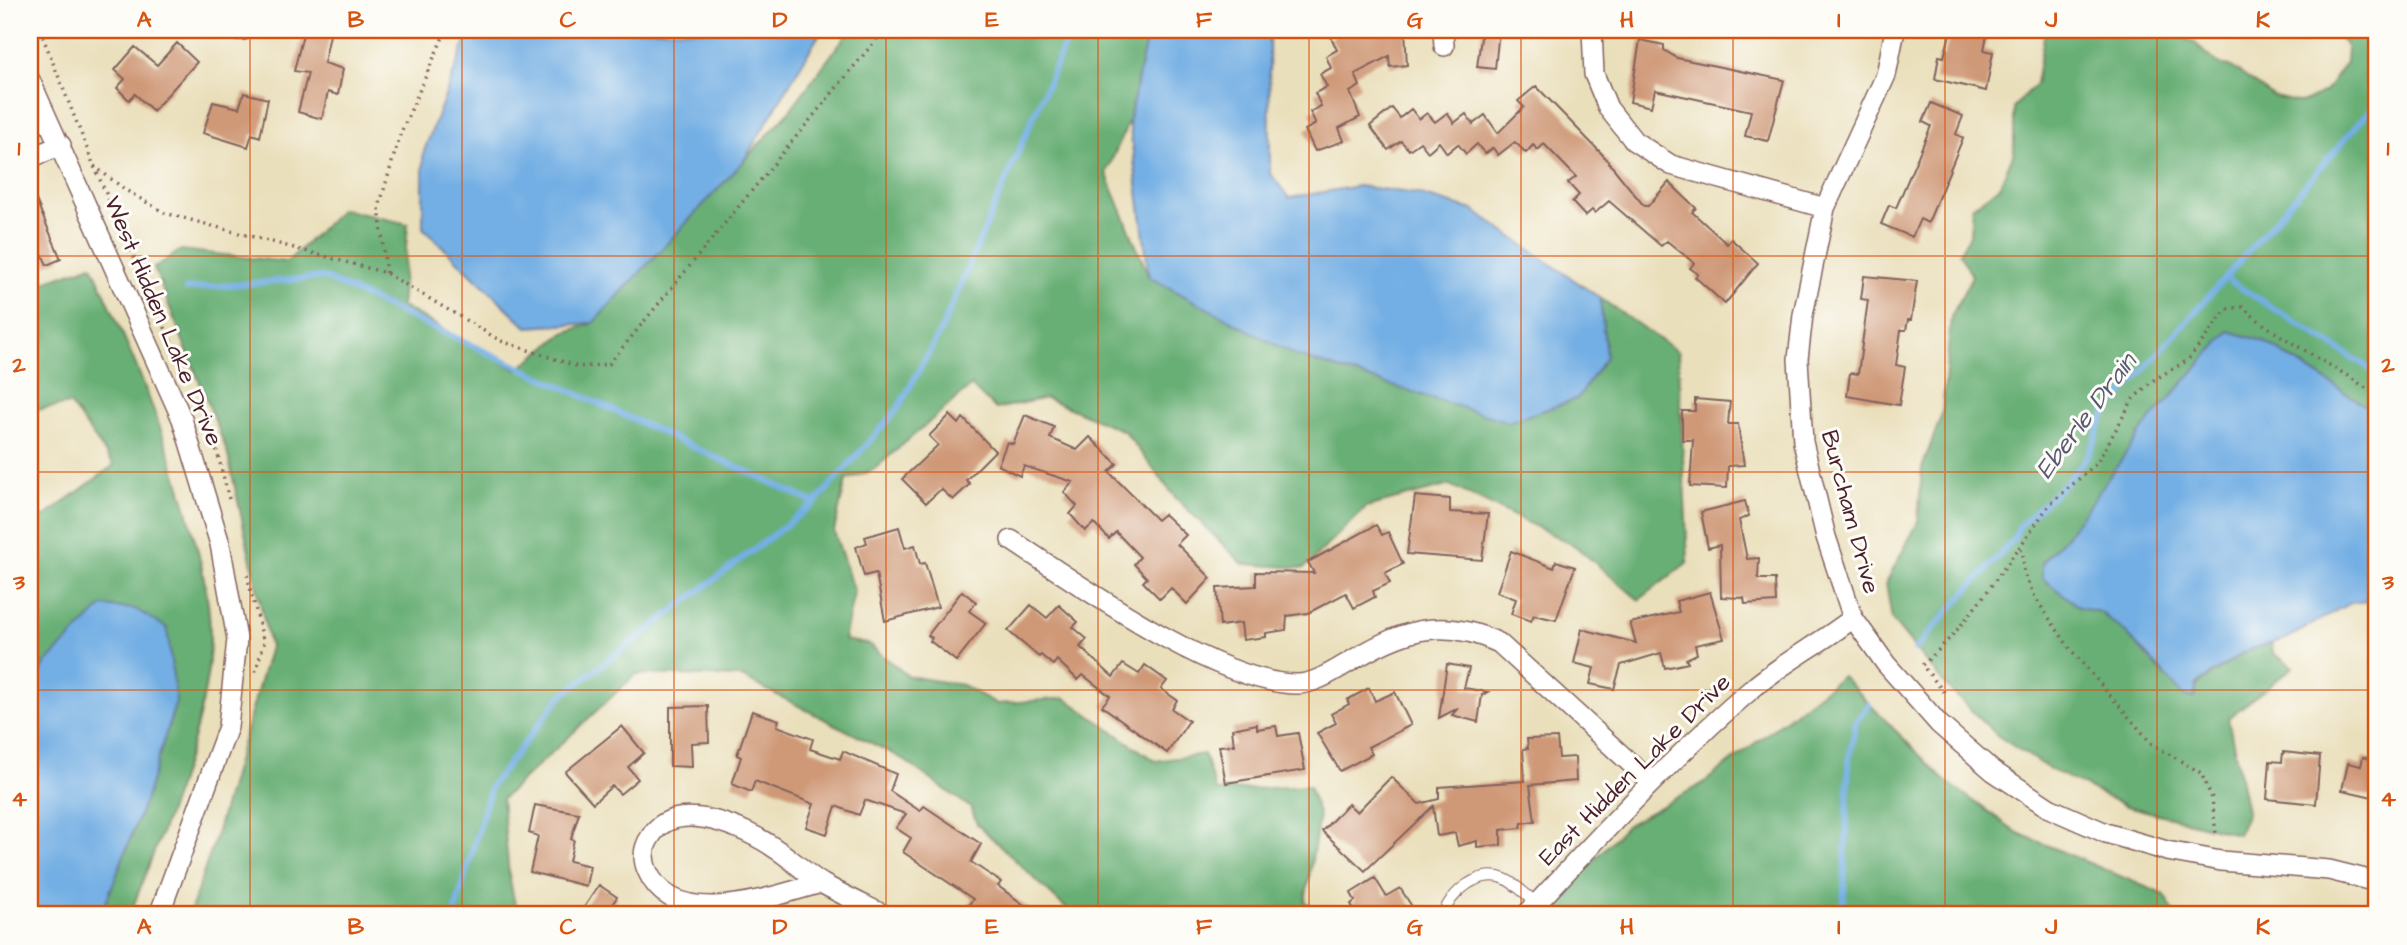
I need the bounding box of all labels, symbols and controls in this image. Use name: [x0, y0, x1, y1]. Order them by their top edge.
text: A: [137, 4, 152, 36]
text: B: [348, 4, 365, 36]
text: C: [560, 4, 577, 36]
text: D: [773, 4, 788, 36]
text: E: [985, 4, 999, 36]
text: F: [1196, 4, 1213, 36]
text: G: [1407, 4, 1423, 36]
text: H: [1620, 4, 1634, 36]
text: I: [1837, 4, 1841, 36]
text: J: [2044, 4, 2058, 36]
text: K: [2256, 4, 2271, 36]
text: 1: [18, 132, 21, 164]
text: 1: [2387, 132, 2390, 164]
street label: West Hidden Lake Drive: [95, 191, 231, 451]
water label: Eberle Drain: [2027, 344, 2146, 486]
text: 2: [11, 349, 26, 381]
text: 2: [2380, 349, 2395, 381]
street label: Burcham Drive: [1812, 426, 1888, 598]
text: 3: [12, 566, 25, 598]
text: 3: [2381, 566, 2394, 598]
street label: East Hidden Lake Drive: [1531, 666, 1739, 874]
text: 4: [11, 783, 27, 815]
text: 4: [2380, 783, 2396, 815]
text: A: [137, 911, 152, 943]
text: B: [348, 911, 365, 943]
text: C: [560, 911, 577, 943]
text: D: [773, 911, 788, 943]
text: E: [985, 911, 999, 943]
text: F: [1196, 911, 1213, 943]
text: G: [1407, 911, 1423, 943]
text: H: [1620, 911, 1634, 943]
text: I: [1837, 911, 1841, 943]
text: J: [2044, 911, 2058, 943]
text: K: [2256, 911, 2271, 943]

